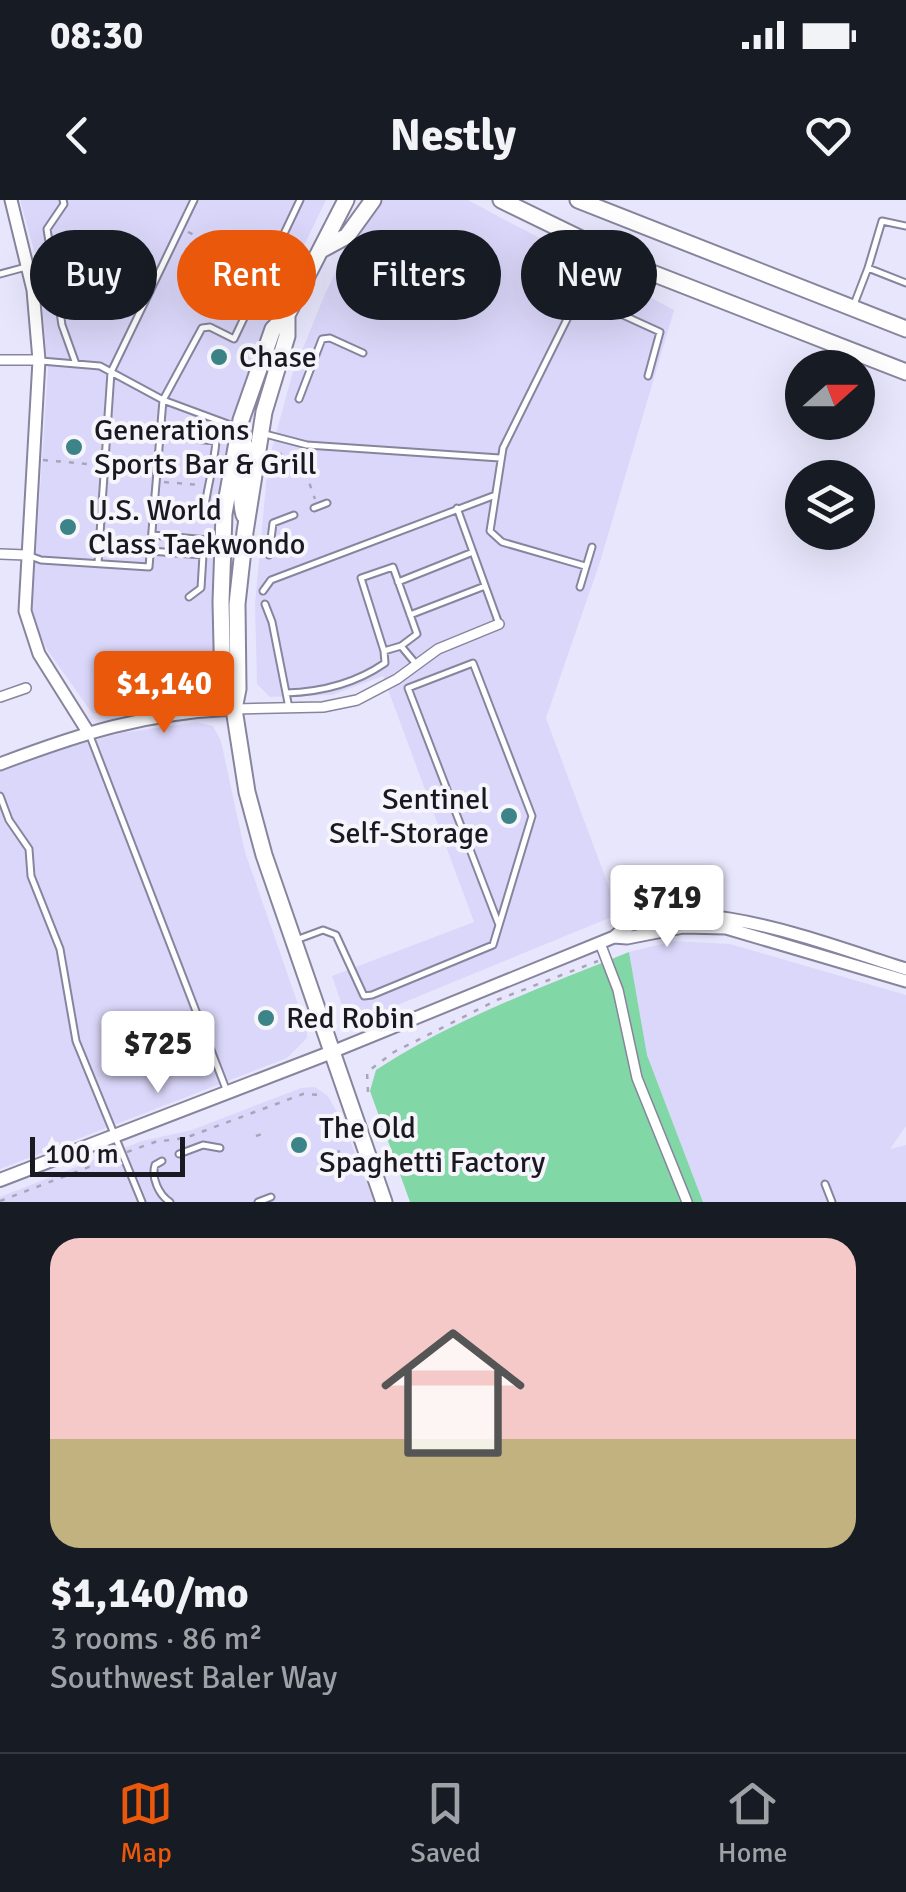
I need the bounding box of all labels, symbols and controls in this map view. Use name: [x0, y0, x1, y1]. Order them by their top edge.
text: 08:30: [50, 12, 143, 59]
icon: back: [50, 108, 105, 163]
text: Nestly: [390, 108, 516, 163]
icon: heart: [801, 108, 856, 163]
chip: Buy: [30, 230, 157, 320]
chip: Rent: [177, 230, 316, 320]
chip: Filters: [336, 230, 501, 320]
chip: New: [521, 230, 657, 320]
place label: Chase: [239, 339, 317, 376]
marker: Chase: [208, 346, 230, 368]
north arrow: [785, 350, 875, 440]
map controls: [785, 350, 875, 550]
place label: Generations Sports Bar & Grill: [94, 412, 317, 483]
marker: Generations Sports Bar & Grill: [63, 436, 85, 458]
button: layers: [785, 460, 875, 550]
place label: U.S. World Class Taekwondo: [88, 492, 305, 563]
marker: U.S. World Class Taekwondo: [57, 516, 79, 538]
pin: $1,140: [83, 651, 245, 736]
text: $1,140: [116, 664, 212, 703]
place label: Sentinel Self-Storage: [329, 781, 489, 852]
marker: Sentinel Self-Storage: [498, 805, 520, 827]
pin: $719: [608, 865, 726, 950]
text: $719: [632, 878, 702, 917]
place label: Red Robin: [286, 1000, 415, 1037]
marker: Red Robin: [255, 1007, 277, 1029]
pin: $725: [99, 1011, 217, 1096]
text: $725: [123, 1024, 193, 1063]
place label: The Old Spaghetti Factory: [319, 1110, 545, 1181]
scale bar: [30, 1132, 185, 1176]
marker: The Old Spaghetti Factory: [288, 1134, 310, 1156]
text: 100 m: [45, 1137, 119, 1171]
icon: home: [363, 1303, 543, 1483]
text: $1,140/mo: [50, 1568, 249, 1619]
text: 3 rooms · 86 m²: [50, 1619, 263, 1658]
text: Southwest Baler Way: [50, 1658, 337, 1697]
tab: Map: [118, 1776, 173, 1870]
tab: Saved: [410, 1776, 481, 1870]
tab: Home: [718, 1776, 788, 1870]

